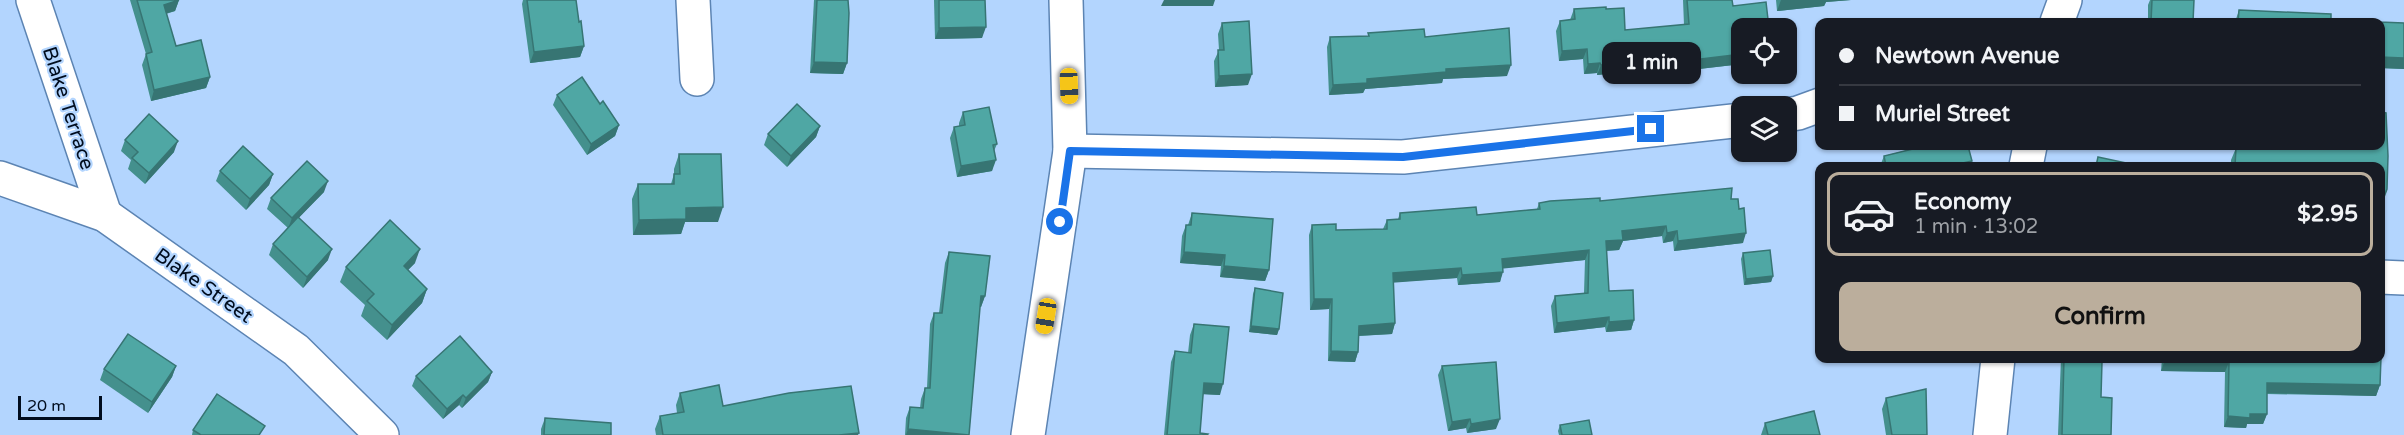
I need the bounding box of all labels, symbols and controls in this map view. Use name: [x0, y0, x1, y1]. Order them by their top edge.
map controls: [1731, 18, 1797, 162]
button: locate: [1731, 18, 1797, 84]
callout: 1 min: [1602, 42, 1700, 84]
text: Newtown Avenue: [1875, 43, 2059, 69]
street label: Blake Terrace: [37, 44, 99, 173]
text: 1 min: [1625, 51, 1678, 75]
car: [1059, 68, 1079, 104]
button: layers: [1731, 96, 1797, 162]
text: Muriel Street: [1875, 101, 2010, 127]
route end: [1637, 115, 1664, 142]
icon: car: [1842, 187, 1896, 241]
text: Economy: [1914, 189, 2011, 215]
text: $2.95: [2297, 201, 2358, 227]
route start: [1046, 208, 1073, 235]
text: 1 min · 13:02: [1914, 215, 2038, 239]
street label: Blake Street: [150, 243, 257, 329]
button: Confirm: [1839, 282, 2361, 351]
car: [1034, 297, 1058, 335]
scale bar: [18, 393, 102, 420]
text: 20 m: [27, 396, 66, 416]

